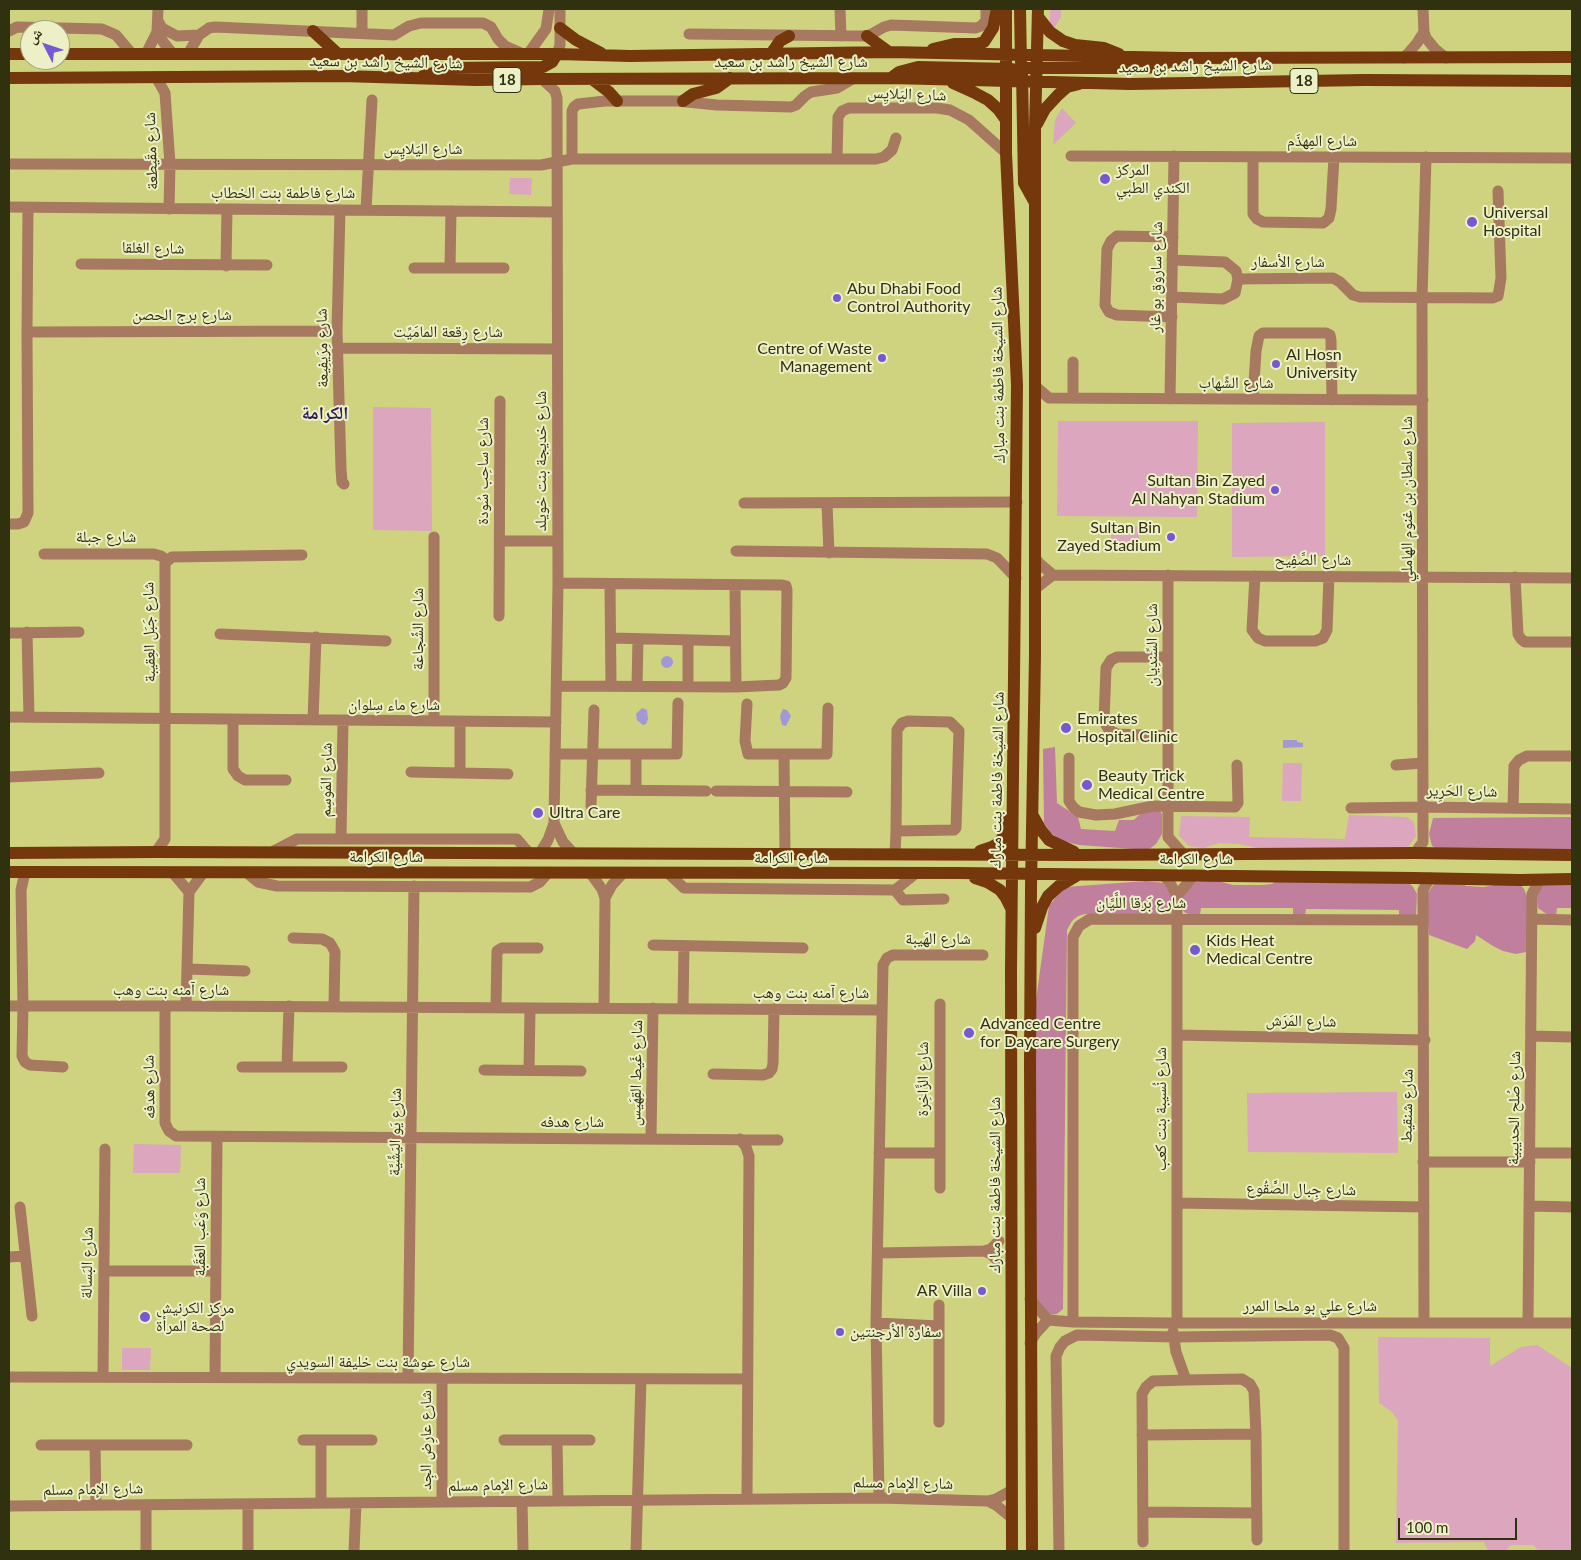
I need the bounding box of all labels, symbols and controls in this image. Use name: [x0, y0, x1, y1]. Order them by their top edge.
north arrow: [20, 20, 70, 70]
text: ش: [23, 24, 45, 47]
street label: شارع الشيخ راشد بن سعيد: [309, 51, 463, 73]
street label: شارع الشيخ راشد بن سعيد: [714, 52, 868, 72]
street label: شارع الشيخ راشد بن سعيد: [1118, 55, 1272, 77]
road number: 18: [493, 68, 521, 92]
road number: 18: [1290, 68, 1318, 94]
street label: شارع اليَلايِس: [867, 83, 947, 105]
street label: شارع مقَيطعة: [140, 112, 162, 190]
street label: شارع المِهذَم: [1287, 131, 1357, 151]
street label: شارع اليَلايِس: [384, 139, 462, 159]
place label: المركز الكندي الطبي: [1116, 160, 1190, 198]
marker: المركز الكندي الطبي: [1098, 172, 1112, 186]
street label: شارع فاطمة بنت الخطاب: [211, 183, 355, 203]
place label: Universal Hospital: [1483, 203, 1548, 241]
marker: Universal Hospital: [1465, 215, 1479, 229]
street label: شارع ساروق بو غار: [1145, 221, 1167, 333]
street label: شارع الغلقا: [122, 238, 184, 258]
street label: شارع الأسفار: [1251, 252, 1325, 272]
place label: Abu Dhabi Food Control Authority: [847, 279, 971, 317]
street label: شارع الشيخة فاطمة بنت مبارك: [987, 287, 1009, 463]
marker: Abu Dhabi Food Control Authority: [831, 292, 843, 304]
street label: شارع برج الحصن: [132, 305, 232, 325]
street label: شارع مِرَيفِيعة: [312, 308, 332, 388]
street label: شارع رِقعة المامَيِّت: [393, 322, 503, 342]
place label: Centre of Waste Management: [757, 339, 872, 377]
place label: Al Hosn University: [1286, 345, 1357, 383]
marker: Centre of Waste Management: [876, 352, 888, 364]
marker: Al Hosn University: [1270, 358, 1282, 370]
street label: شارع الشِّهاب: [1199, 373, 1273, 393]
street label: شارع خديجة بنت خويلد: [531, 391, 551, 531]
district label: الكرامة: [302, 402, 348, 424]
street label: شارع سلطان بن غنوم الهاملي: [1397, 416, 1417, 582]
street label: شارع ساحِب سُودة: [473, 417, 493, 525]
place label: Sultan Bin Zayed Al Nahyan Stadium: [1132, 471, 1265, 509]
marker: Sultan Bin Zayed Al Nahyan Stadium: [1269, 484, 1281, 496]
place label: Sultan Bin Zayed Stadium: [1057, 518, 1161, 556]
street label: شارع جبلة: [76, 527, 136, 547]
marker: Sultan Bin Zayed Stadium: [1165, 531, 1177, 543]
street label: شارع الصَّفِيح: [1275, 550, 1351, 570]
street label: شارع جَبَل العِقيبة: [139, 582, 159, 682]
street label: شارع الشَّجاعة: [408, 588, 428, 670]
street label: شارع السِّندِيان: [1142, 603, 1162, 687]
street label: شارع الشيخة فاطمة بنت مبارك: [986, 692, 1008, 868]
street label: شارع ماء سِلوان: [348, 695, 440, 715]
place label: Emirates Hospital Clinic: [1077, 709, 1178, 747]
marker: Emirates Hospital Clinic: [1059, 721, 1073, 735]
street label: شارع المَوسِم: [316, 742, 336, 818]
place label: Beauty Trick Medical Centre: [1098, 766, 1205, 804]
marker: Beauty Trick Medical Centre: [1080, 778, 1094, 792]
street label: شارع الحَرِير: [1426, 781, 1498, 801]
place label: Ultra Care: [549, 803, 620, 823]
marker: Ultra Care: [531, 806, 545, 820]
street label: شارع الكرامة: [349, 847, 423, 867]
street label: شارع الكرامة: [754, 848, 828, 868]
street label: شارع الكرامة: [1159, 849, 1233, 869]
street label: شارع بَرقا اللَّيَّان: [1096, 893, 1186, 913]
street label: شارع الهَيبة: [905, 929, 971, 949]
place label: Kids Heat Medical Centre: [1206, 931, 1313, 969]
marker: Kids Heat Medical Centre: [1188, 943, 1202, 957]
street label: شارع آمنه بنت وهب: [113, 980, 229, 1000]
street label: شارع آمنه بنت وهب: [753, 983, 869, 1003]
street label: شارع المَرَش: [1265, 1011, 1337, 1031]
place label: Advanced Centre for Daycare Surgery: [980, 1014, 1120, 1052]
street label: شارع غَيط القِهَيس: [625, 1020, 647, 1126]
marker: Advanced Centre for Daycare Surgery: [962, 1026, 976, 1040]
street label: شارع الزَّاخِرة: [913, 1041, 933, 1117]
street label: شارع نُسيبة بنت كعب: [1151, 1047, 1171, 1171]
street label: شارع صُلح الحديبية: [1503, 1051, 1525, 1165]
street label: شارع هدفه: [139, 1055, 159, 1119]
street label: شارع شنقيط: [1397, 1069, 1417, 1143]
street label: شارع يَو اليَشِّيَّة: [385, 1088, 405, 1176]
street label: شارع الشيخة فاطمة بنت مبارك: [985, 1097, 1005, 1273]
street label: شارع هدفه: [540, 1112, 604, 1132]
street label: شارع وَعَب العَقَبة: [190, 1177, 210, 1277]
street label: شارع جِبال الصَّقُوع: [1246, 1178, 1356, 1200]
street label: شارع البَسالة: [77, 1227, 97, 1299]
place label: AR Villa: [917, 1281, 972, 1301]
marker: AR Villa: [976, 1285, 988, 1297]
street label: شارع علي بو ملحا المرر: [1243, 1296, 1377, 1316]
place label: مركز الكرنيش لصحة المرأة: [156, 1298, 234, 1336]
marker: مركز الكرنيش لصحة المرأة: [138, 1310, 152, 1324]
place label: سفارة الأرجنتين: [850, 1322, 942, 1342]
marker: سفارة الأرجنتين: [834, 1326, 846, 1338]
street label: شارع عوشة بنت خليفة السويدي: [286, 1352, 470, 1372]
street label: شارع عارِض الجِد: [416, 1390, 436, 1490]
street label: شارع الإمام مسلم: [853, 1473, 953, 1493]
street label: شارع الإمام مسلم: [448, 1475, 548, 1495]
street label: شارع الإمام مسلم: [43, 1479, 143, 1499]
scale bar: [1401, 1508, 1520, 1540]
text: 100 m: [1406, 1518, 1448, 1536]

